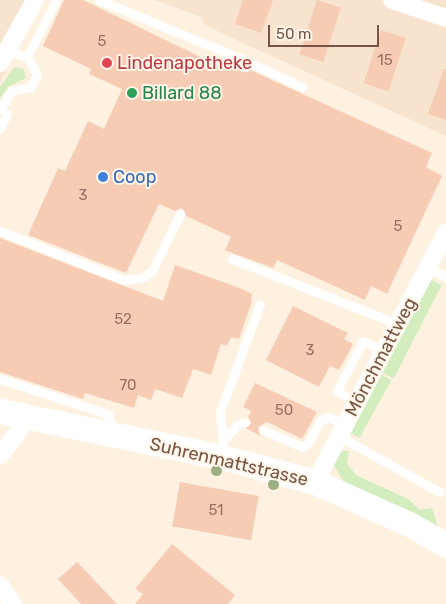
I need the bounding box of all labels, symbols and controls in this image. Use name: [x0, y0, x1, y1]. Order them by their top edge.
scale bar: [271, 15, 382, 47]
text: 50 m: [276, 25, 311, 43]
house number: 5: [98, 33, 106, 51]
place label: Lindenapotheke: [117, 52, 252, 74]
house number: 15: [377, 52, 393, 70]
marker: Lindenapotheke: [101, 57, 113, 69]
place label: Billard 88: [142, 82, 222, 104]
marker: Billard 88: [126, 87, 138, 99]
place label: Coop: [113, 166, 156, 188]
marker: Coop: [97, 171, 109, 183]
house number: 3: [78, 187, 88, 205]
house number: 5: [394, 218, 402, 236]
street label: Mönchmattweg: [341, 294, 421, 420]
house number: 52: [114, 311, 132, 329]
house number: 3: [305, 342, 315, 360]
house number: 70: [119, 377, 137, 395]
house number: 50: [275, 402, 293, 420]
street label: Suhrenmattstrasse: [148, 433, 310, 491]
house number: 51: [208, 502, 224, 520]

